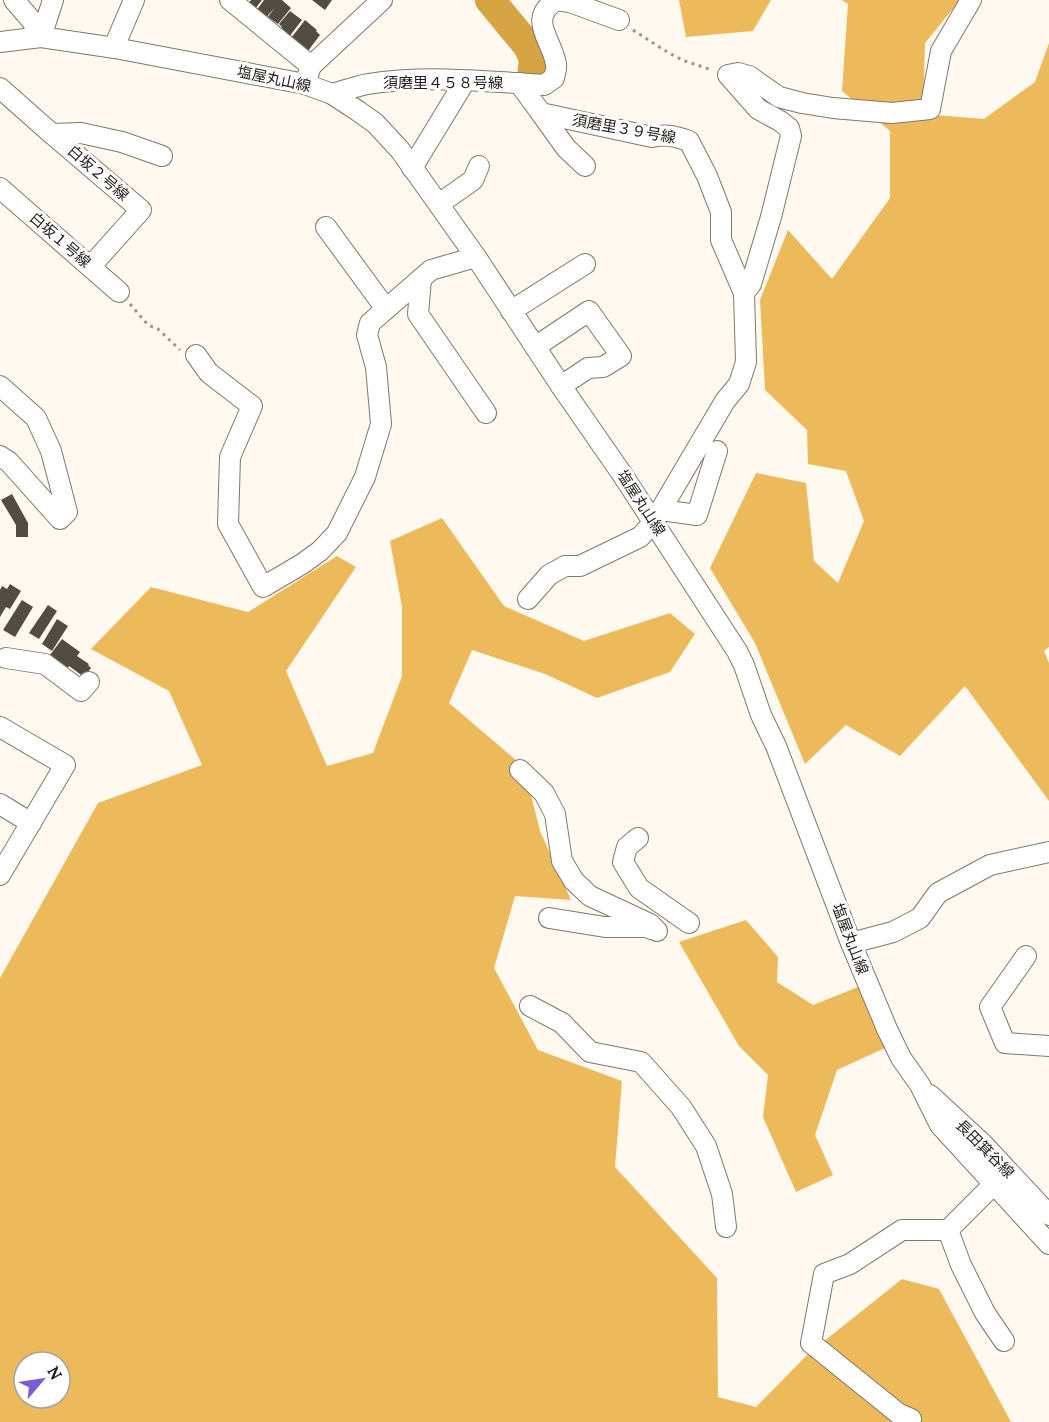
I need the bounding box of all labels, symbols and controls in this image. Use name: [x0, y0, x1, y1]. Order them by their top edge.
street label: 塩屋丸山線: [235, 61, 313, 96]
street label: 須磨里４５８号線: [383, 73, 503, 92]
street label: 須磨里３９号線: [571, 110, 677, 147]
street label: 白坂２号線: [64, 141, 133, 204]
street label: 白坂１号線: [26, 208, 95, 271]
street label: 塩屋丸山線: [613, 466, 670, 539]
street label: 塩屋丸山線: [828, 900, 873, 977]
street label: 長田箕谷線: [952, 1115, 1019, 1182]
north arrow: [12, 1350, 72, 1410]
text: N: [43, 1362, 67, 1383]

